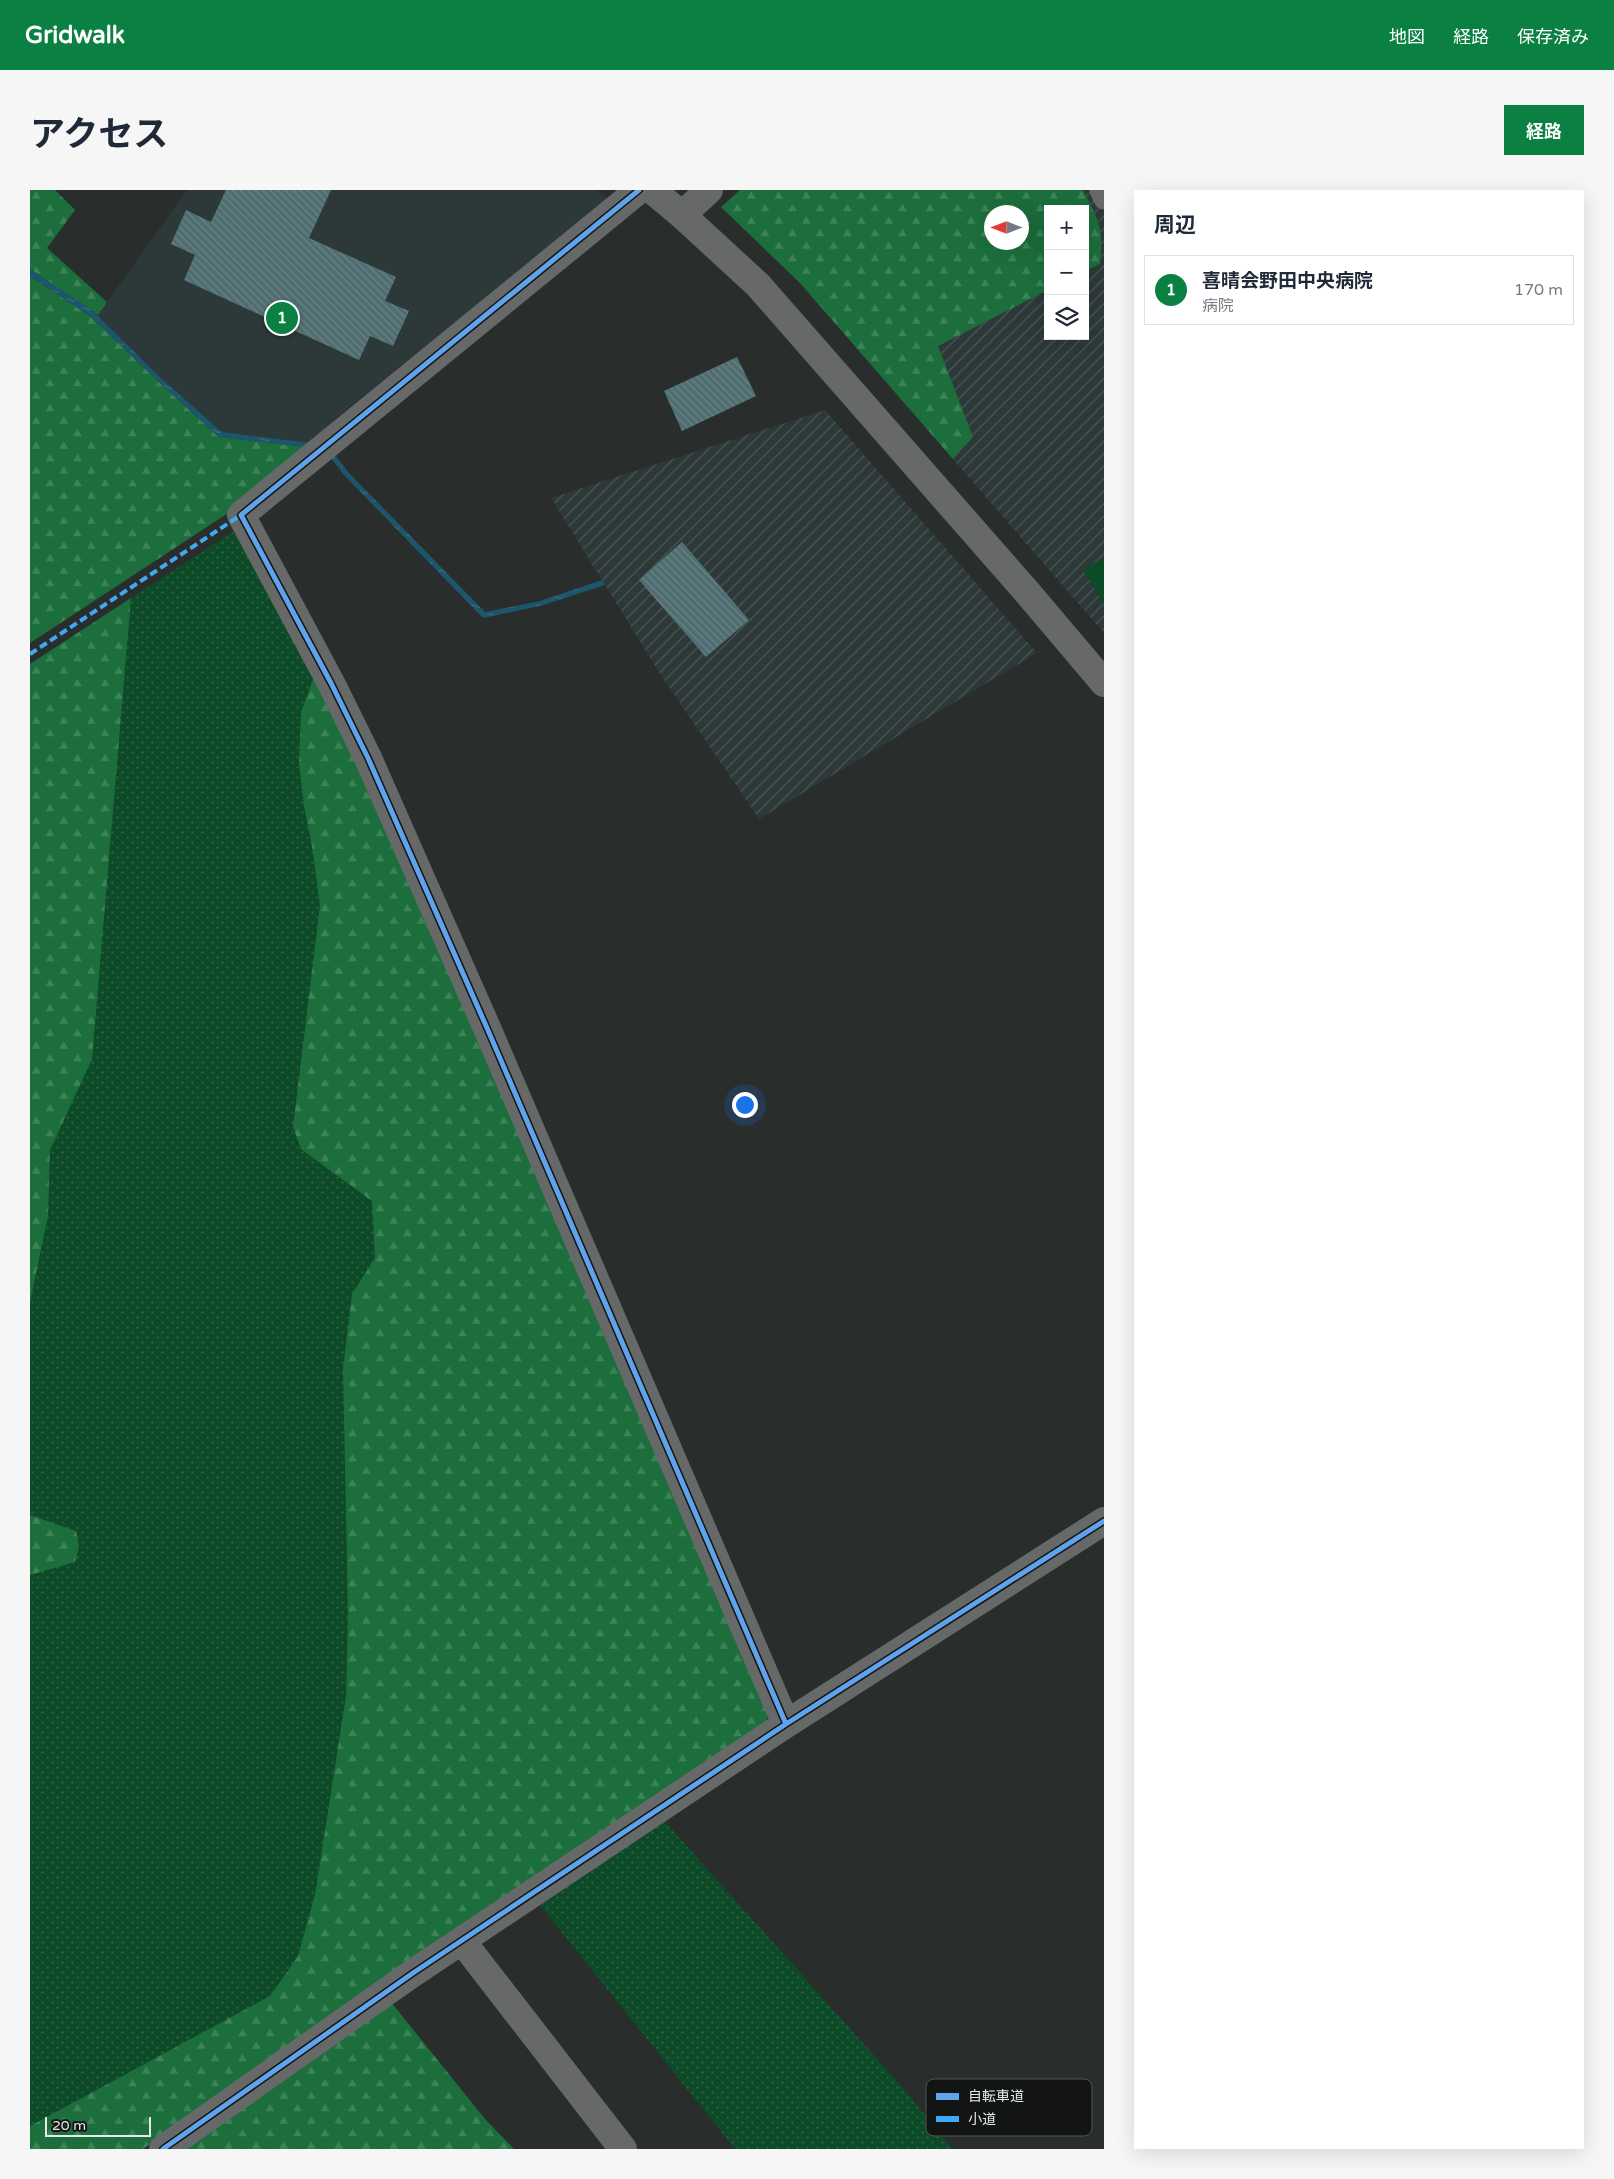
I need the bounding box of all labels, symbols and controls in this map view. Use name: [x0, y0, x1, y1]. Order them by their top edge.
text: Gridwalk: [25, 21, 125, 50]
text: 地図: [1389, 26, 1425, 48]
text: 経路: [1453, 26, 1489, 48]
text: 保存済み: [1517, 26, 1589, 48]
button: 経路: [1504, 105, 1584, 155]
text: アクセス: [30, 114, 168, 156]
north arrow: [984, 205, 1029, 250]
map controls: [1044, 205, 1089, 340]
button: +: [1044, 205, 1089, 250]
text: 周辺: [1154, 213, 1196, 238]
button: −: [1044, 250, 1089, 295]
text: 喜晴会野田中央病院: [1202, 270, 1373, 292]
text: 1: [1166, 280, 1176, 300]
text: 170 m: [1514, 280, 1563, 300]
button: layers: [1044, 295, 1089, 340]
text: 病院: [1202, 296, 1234, 316]
pin: 1: [266, 299, 298, 337]
your location: [732, 1092, 758, 1118]
legend: [926, 2079, 1092, 2136]
text: 自転車道: [968, 2088, 1024, 2105]
text: 小道: [968, 2111, 996, 2128]
scale bar: [45, 2114, 151, 2137]
text: 20 m: [52, 2117, 86, 2134]

